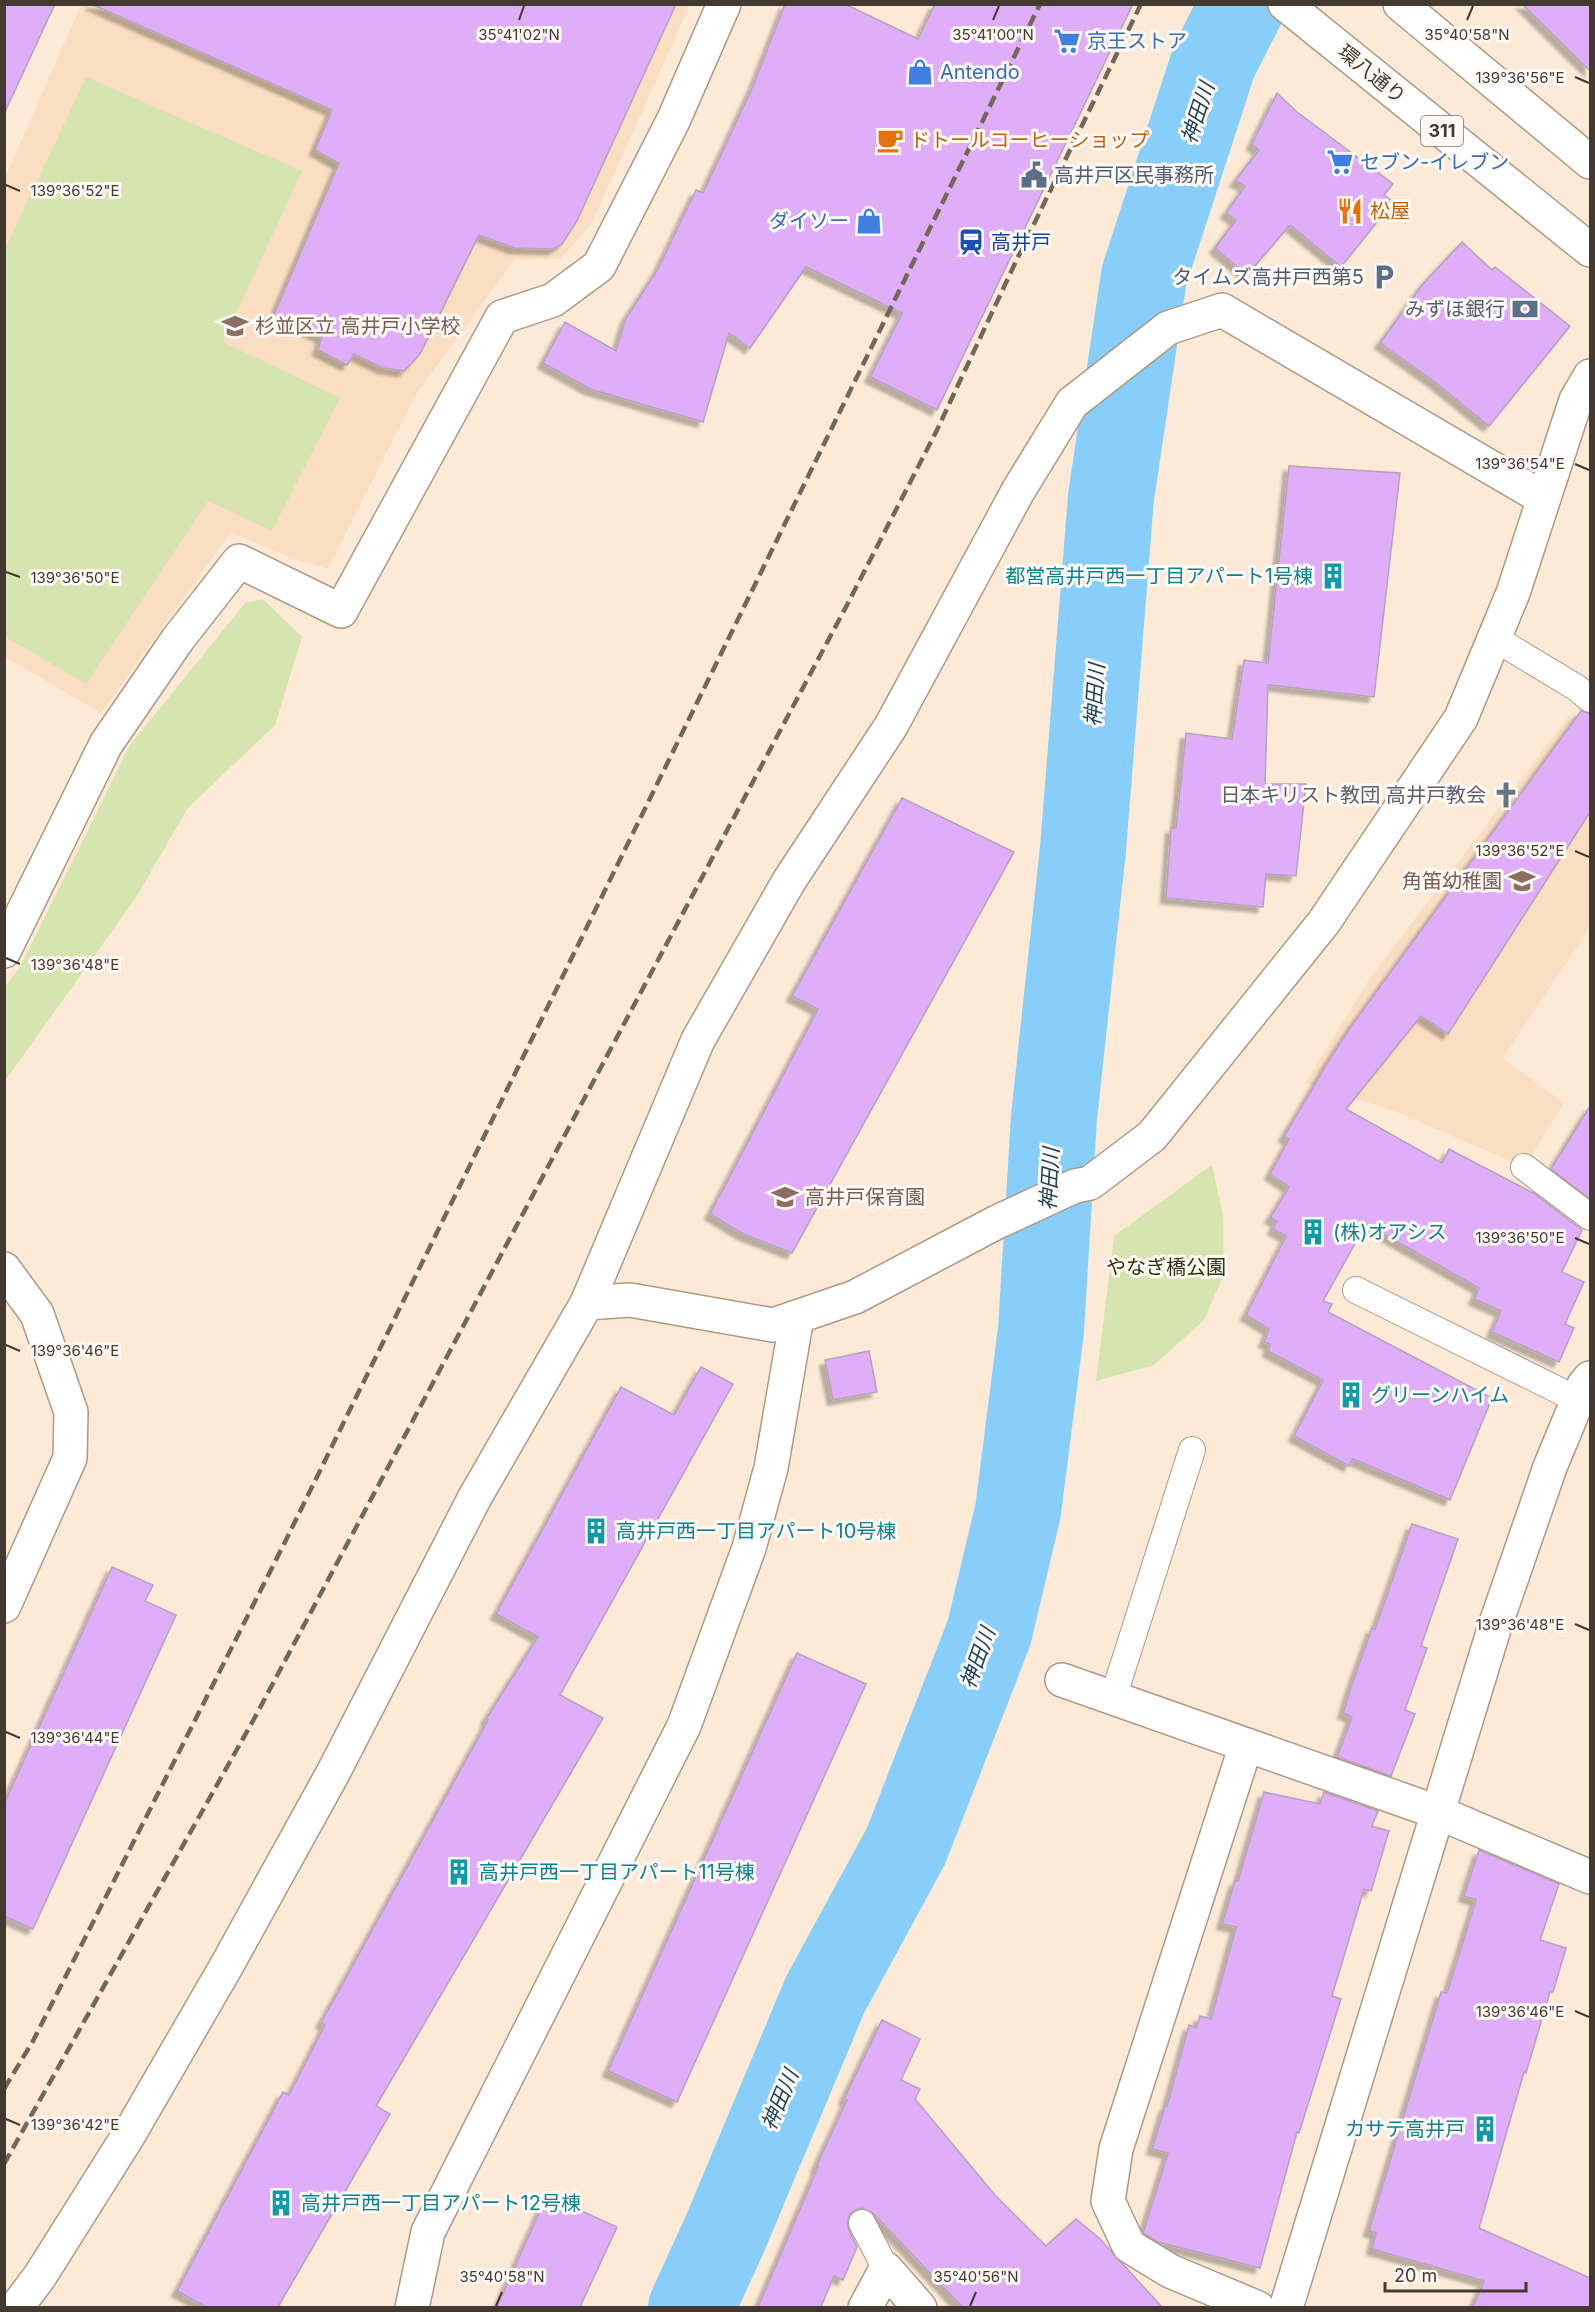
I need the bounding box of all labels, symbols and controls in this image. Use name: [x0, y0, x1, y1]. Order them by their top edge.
text: 35°41'02"N: [478, 25, 560, 44]
text: 35°41'00"N: [952, 25, 1034, 44]
text: 35°40'58"N: [1425, 25, 1509, 44]
supermarket icon: 京王ストア: [1052, 26, 1082, 56]
place label: 京王ストア: [1087, 29, 1187, 53]
street label: 環八通り: [1333, 40, 1411, 108]
shop icon: Antendo: [905, 57, 935, 87]
place label: Antendo: [940, 60, 1020, 84]
text: 139°36'56"E: [1476, 68, 1565, 87]
water label: 神田川: [1176, 77, 1220, 147]
road number: 311: [1421, 116, 1463, 146]
cafe icon: ドトールコーヒーショップ: [875, 125, 905, 155]
place label: ドトールコーヒーショップ: [910, 128, 1149, 152]
supermarket icon: セブン-イレブン: [1325, 147, 1355, 177]
place label: セブン-イレブン: [1360, 150, 1509, 174]
public building icon: 高井戸区民事務所: [1019, 160, 1049, 190]
place label: 高井戸区民事務所: [1054, 163, 1214, 187]
text: 139°36'52"E: [31, 181, 119, 200]
restaurant icon: 松屋: [1335, 196, 1365, 226]
place label: 松屋: [1370, 199, 1410, 223]
shop icon: ダイソー: [854, 206, 884, 236]
place label: ダイソー: [769, 209, 849, 233]
station icon: 高井戸: [956, 227, 986, 257]
place label: 高井戸: [991, 230, 1051, 254]
parking icon: タイムズ高井戸西第5: [1369, 262, 1399, 292]
place label: タイムズ高井戸西第5: [1172, 265, 1364, 289]
bank icon: みずほ銀行: [1510, 294, 1540, 324]
place label: みずほ銀行: [1405, 297, 1505, 321]
school or university icon: 杉並区立 高井戸小学校: [220, 311, 250, 341]
place label: 杉並区立 高井戸小学校: [255, 314, 461, 338]
text: 139°36'54"E: [1475, 454, 1565, 473]
building icon: 都営高井戸西一丁目アパート1号棟: [1318, 561, 1348, 591]
place label: 都営高井戸西一丁目アパート1号棟: [1005, 564, 1313, 588]
text: 139°36'50"E: [30, 568, 120, 587]
water label: 神田川: [1080, 661, 1109, 727]
church icon: 日本キリスト教団 高井戸教会: [1491, 780, 1521, 810]
place label: 日本キリスト教団 高井戸教会: [1220, 783, 1486, 807]
text: 139°36'52"E: [1476, 841, 1564, 860]
school or university icon: 角笛幼稚園: [1507, 866, 1537, 896]
place label: 角笛幼稚園: [1402, 869, 1502, 893]
text: 139°36'48"E: [31, 955, 119, 974]
water label: 神田川: [1035, 1145, 1064, 1211]
school or university icon: 高井戸保育園: [770, 1182, 800, 1212]
place label: 高井戸保育園: [805, 1185, 925, 1209]
building icon: (株)オアシス: [1298, 1217, 1328, 1247]
place label: (株)オアシス: [1333, 1220, 1447, 1244]
text: 139°36'50"E: [1475, 1228, 1565, 1247]
park label: やなぎ橋公園: [1106, 1255, 1226, 1279]
text: 139°36'46"E: [31, 1341, 119, 1360]
building icon: グリーンハイム: [1336, 1380, 1366, 1410]
place label: グリーンハイム: [1371, 1383, 1509, 1407]
building icon: 高井戸西一丁目アパート10号棟: [581, 1516, 611, 1546]
place label: 高井戸西一丁目アパート10号棟: [616, 1519, 896, 1543]
text: 139°36'48"E: [1476, 1615, 1564, 1634]
water label: 神田川: [955, 1622, 1001, 1692]
text: 139°36'44"E: [30, 1728, 120, 1747]
building icon: 高井戸西一丁目アパート11号棟: [444, 1857, 474, 1887]
place label: 高井戸西一丁目アパート11号棟: [479, 1860, 755, 1884]
text: 139°36'46"E: [1476, 2002, 1564, 2021]
water label: 神田川: [756, 2064, 804, 2134]
building icon: カサテ高井戸: [1470, 2114, 1500, 2144]
text: 139°36'42"E: [31, 2115, 119, 2134]
place label: カサテ高井戸: [1345, 2117, 1465, 2141]
building icon: 高井戸西一丁目アパート12号棟: [266, 2188, 296, 2218]
place label: 高井戸西一丁目アパート12号棟: [301, 2191, 581, 2215]
scale bar: [1385, 2255, 1526, 2293]
text: 20 m: [1394, 2265, 1437, 2286]
text: 35°40'58"N: [460, 2267, 544, 2286]
text: 35°40'56"N: [934, 2267, 1018, 2286]

